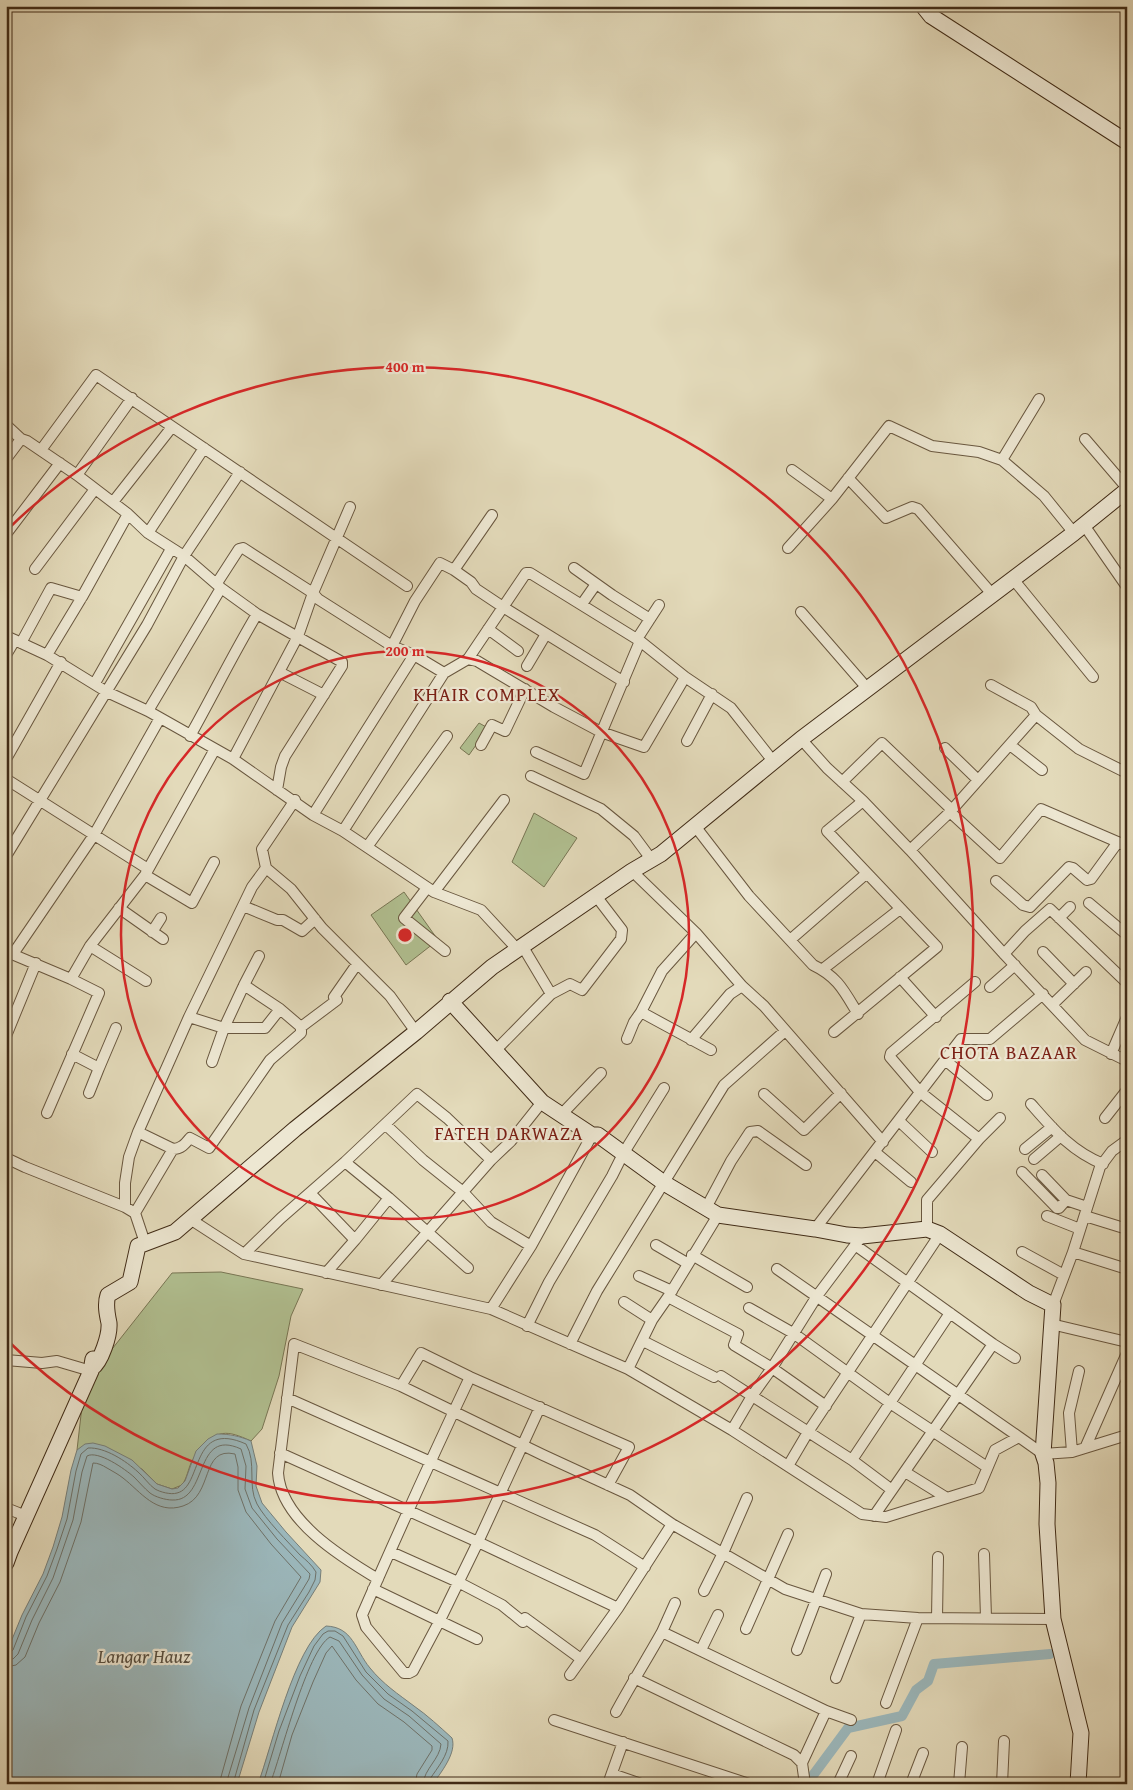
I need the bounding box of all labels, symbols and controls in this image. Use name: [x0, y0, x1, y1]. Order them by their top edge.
text: 400 m: [385, 356, 425, 377]
text: 200 m: [385, 640, 425, 661]
district label: KHAIR COMPLEX: [413, 680, 561, 708]
centre of rings: [396, 926, 414, 944]
district label: CHOTA BAZAAR: [940, 1038, 1078, 1066]
district label: FATEH DARWAZA: [434, 1119, 584, 1147]
water label: Langar Hauz: [97, 1642, 191, 1670]

